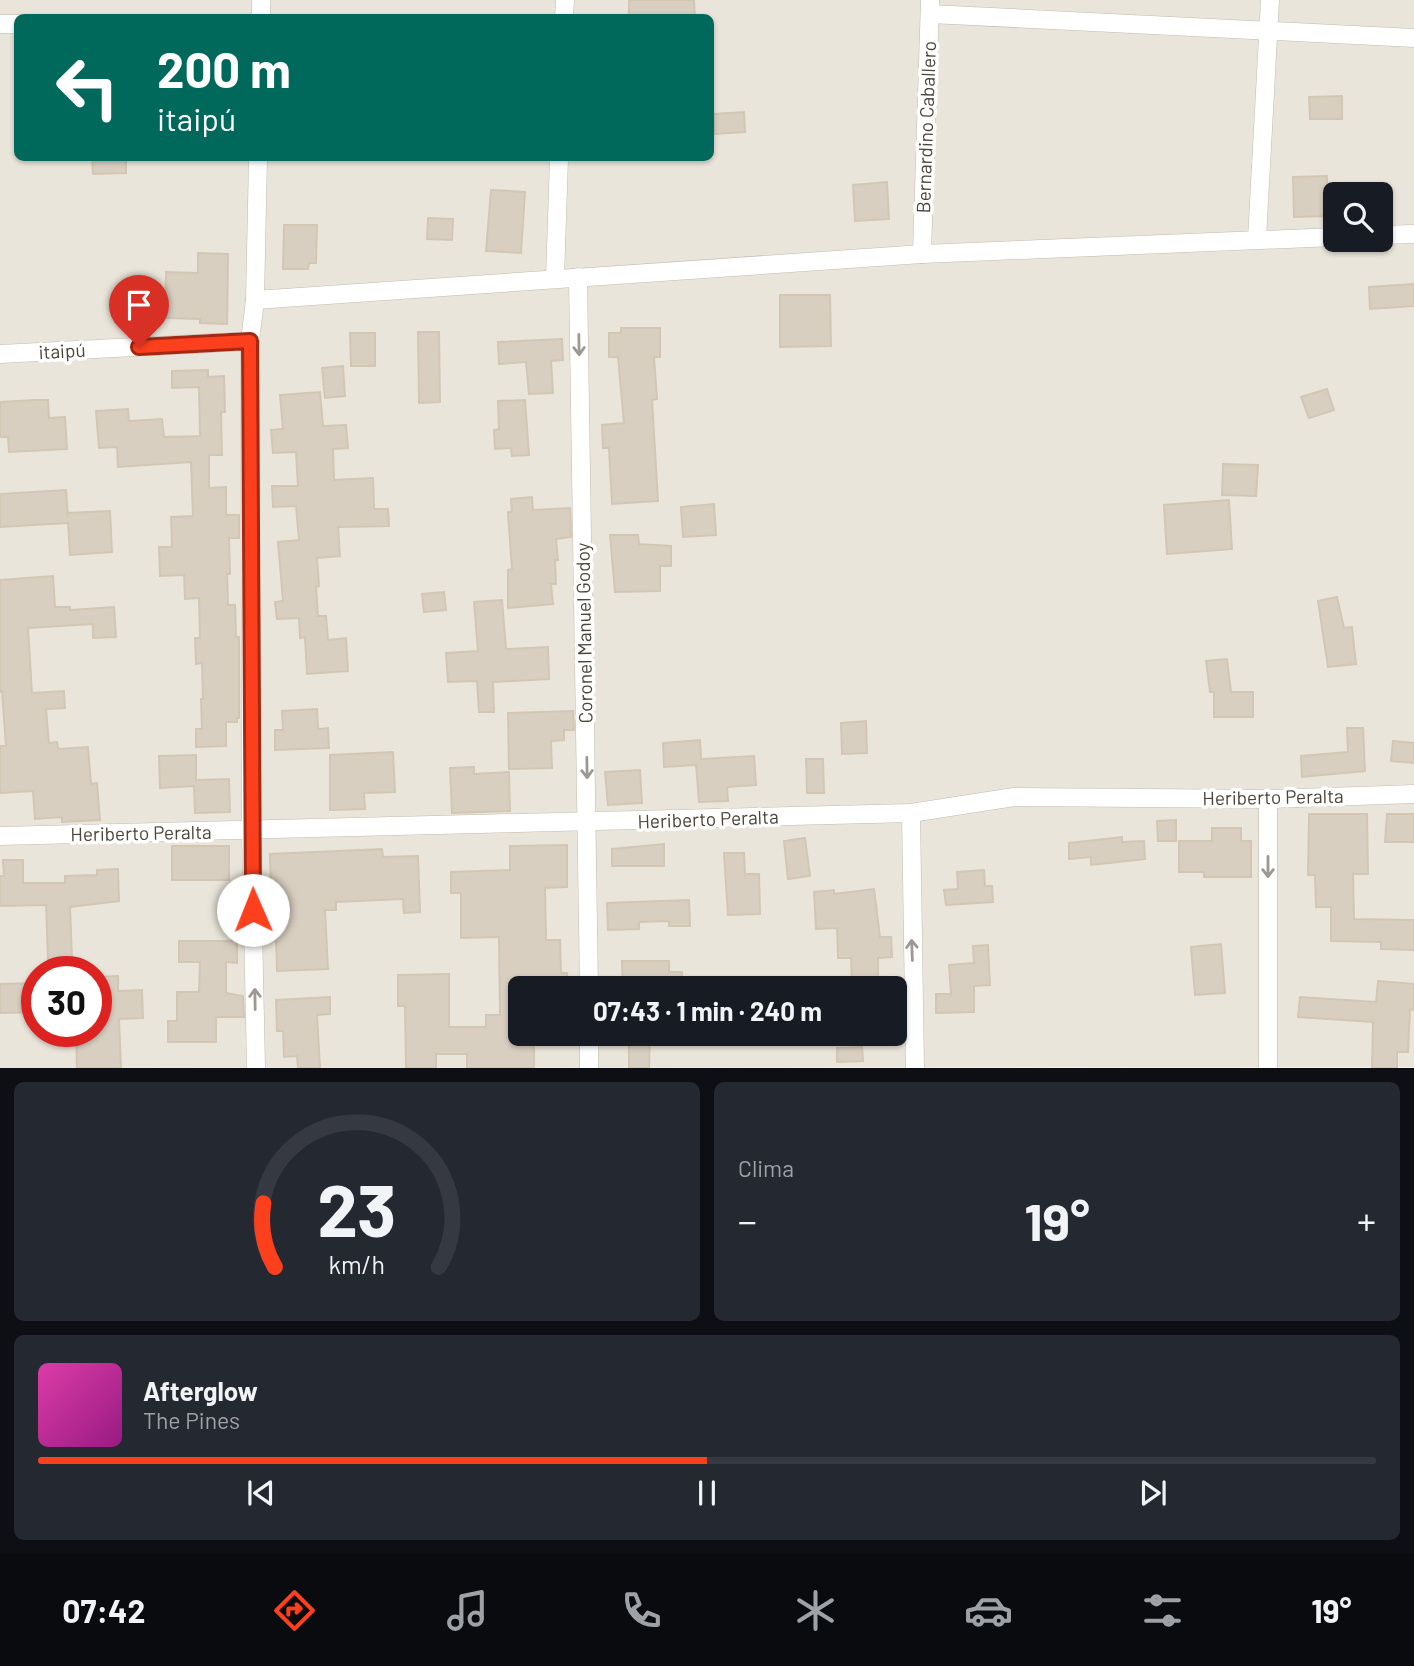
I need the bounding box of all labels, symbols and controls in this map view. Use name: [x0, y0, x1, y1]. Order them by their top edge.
text: 200 m: [157, 39, 291, 98]
street label: Bernardino Caballero: [911, 40, 940, 214]
icon: left: [42, 42, 133, 133]
text: itaipú: [157, 99, 236, 137]
map controls: [1323, 182, 1393, 252]
button: search: [1323, 182, 1393, 252]
pin: [109, 275, 169, 347]
icon: arrive: [120, 286, 158, 324]
one-way arrow: [572, 333, 586, 356]
street label: itaipú: [38, 338, 86, 363]
street label: Coronel Manuel Godoy: [570, 542, 597, 723]
one-way arrow: [580, 757, 593, 780]
street label: Heriberto Peralta: [1202, 784, 1344, 809]
street label: Heriberto Peralta: [637, 805, 779, 832]
street label: Heriberto Peralta: [70, 820, 212, 845]
one-way arrow: [1261, 855, 1275, 878]
position arrow: [216, 873, 290, 947]
one-way arrow: [906, 939, 919, 962]
speed limit sign: 30: [21, 956, 112, 1047]
one-way arrow: [248, 988, 262, 1011]
text: 07:43 · 1 min · 240 m: [593, 995, 822, 1026]
text: Clima: [738, 1154, 794, 1182]
text: 23: [317, 1165, 397, 1253]
text: 19°: [1024, 1189, 1090, 1251]
text: −: [738, 1197, 757, 1243]
text: +: [1357, 1197, 1376, 1243]
text: km/h: [329, 1249, 385, 1279]
text: Afterglow: [143, 1375, 258, 1406]
text: The Pines: [143, 1406, 240, 1434]
icon: previous: [242, 1474, 280, 1512]
icon: pause: [688, 1474, 726, 1512]
icon: next: [1134, 1474, 1172, 1512]
icon: directions: [270, 1586, 319, 1635]
icon: music: [443, 1586, 492, 1635]
icon: phone: [617, 1586, 666, 1635]
icon: climate: [791, 1586, 840, 1635]
icon: car: [964, 1586, 1013, 1635]
icon: filters: [1138, 1586, 1187, 1635]
text: 07:42: [62, 1591, 145, 1629]
text: 19°: [1311, 1591, 1352, 1629]

